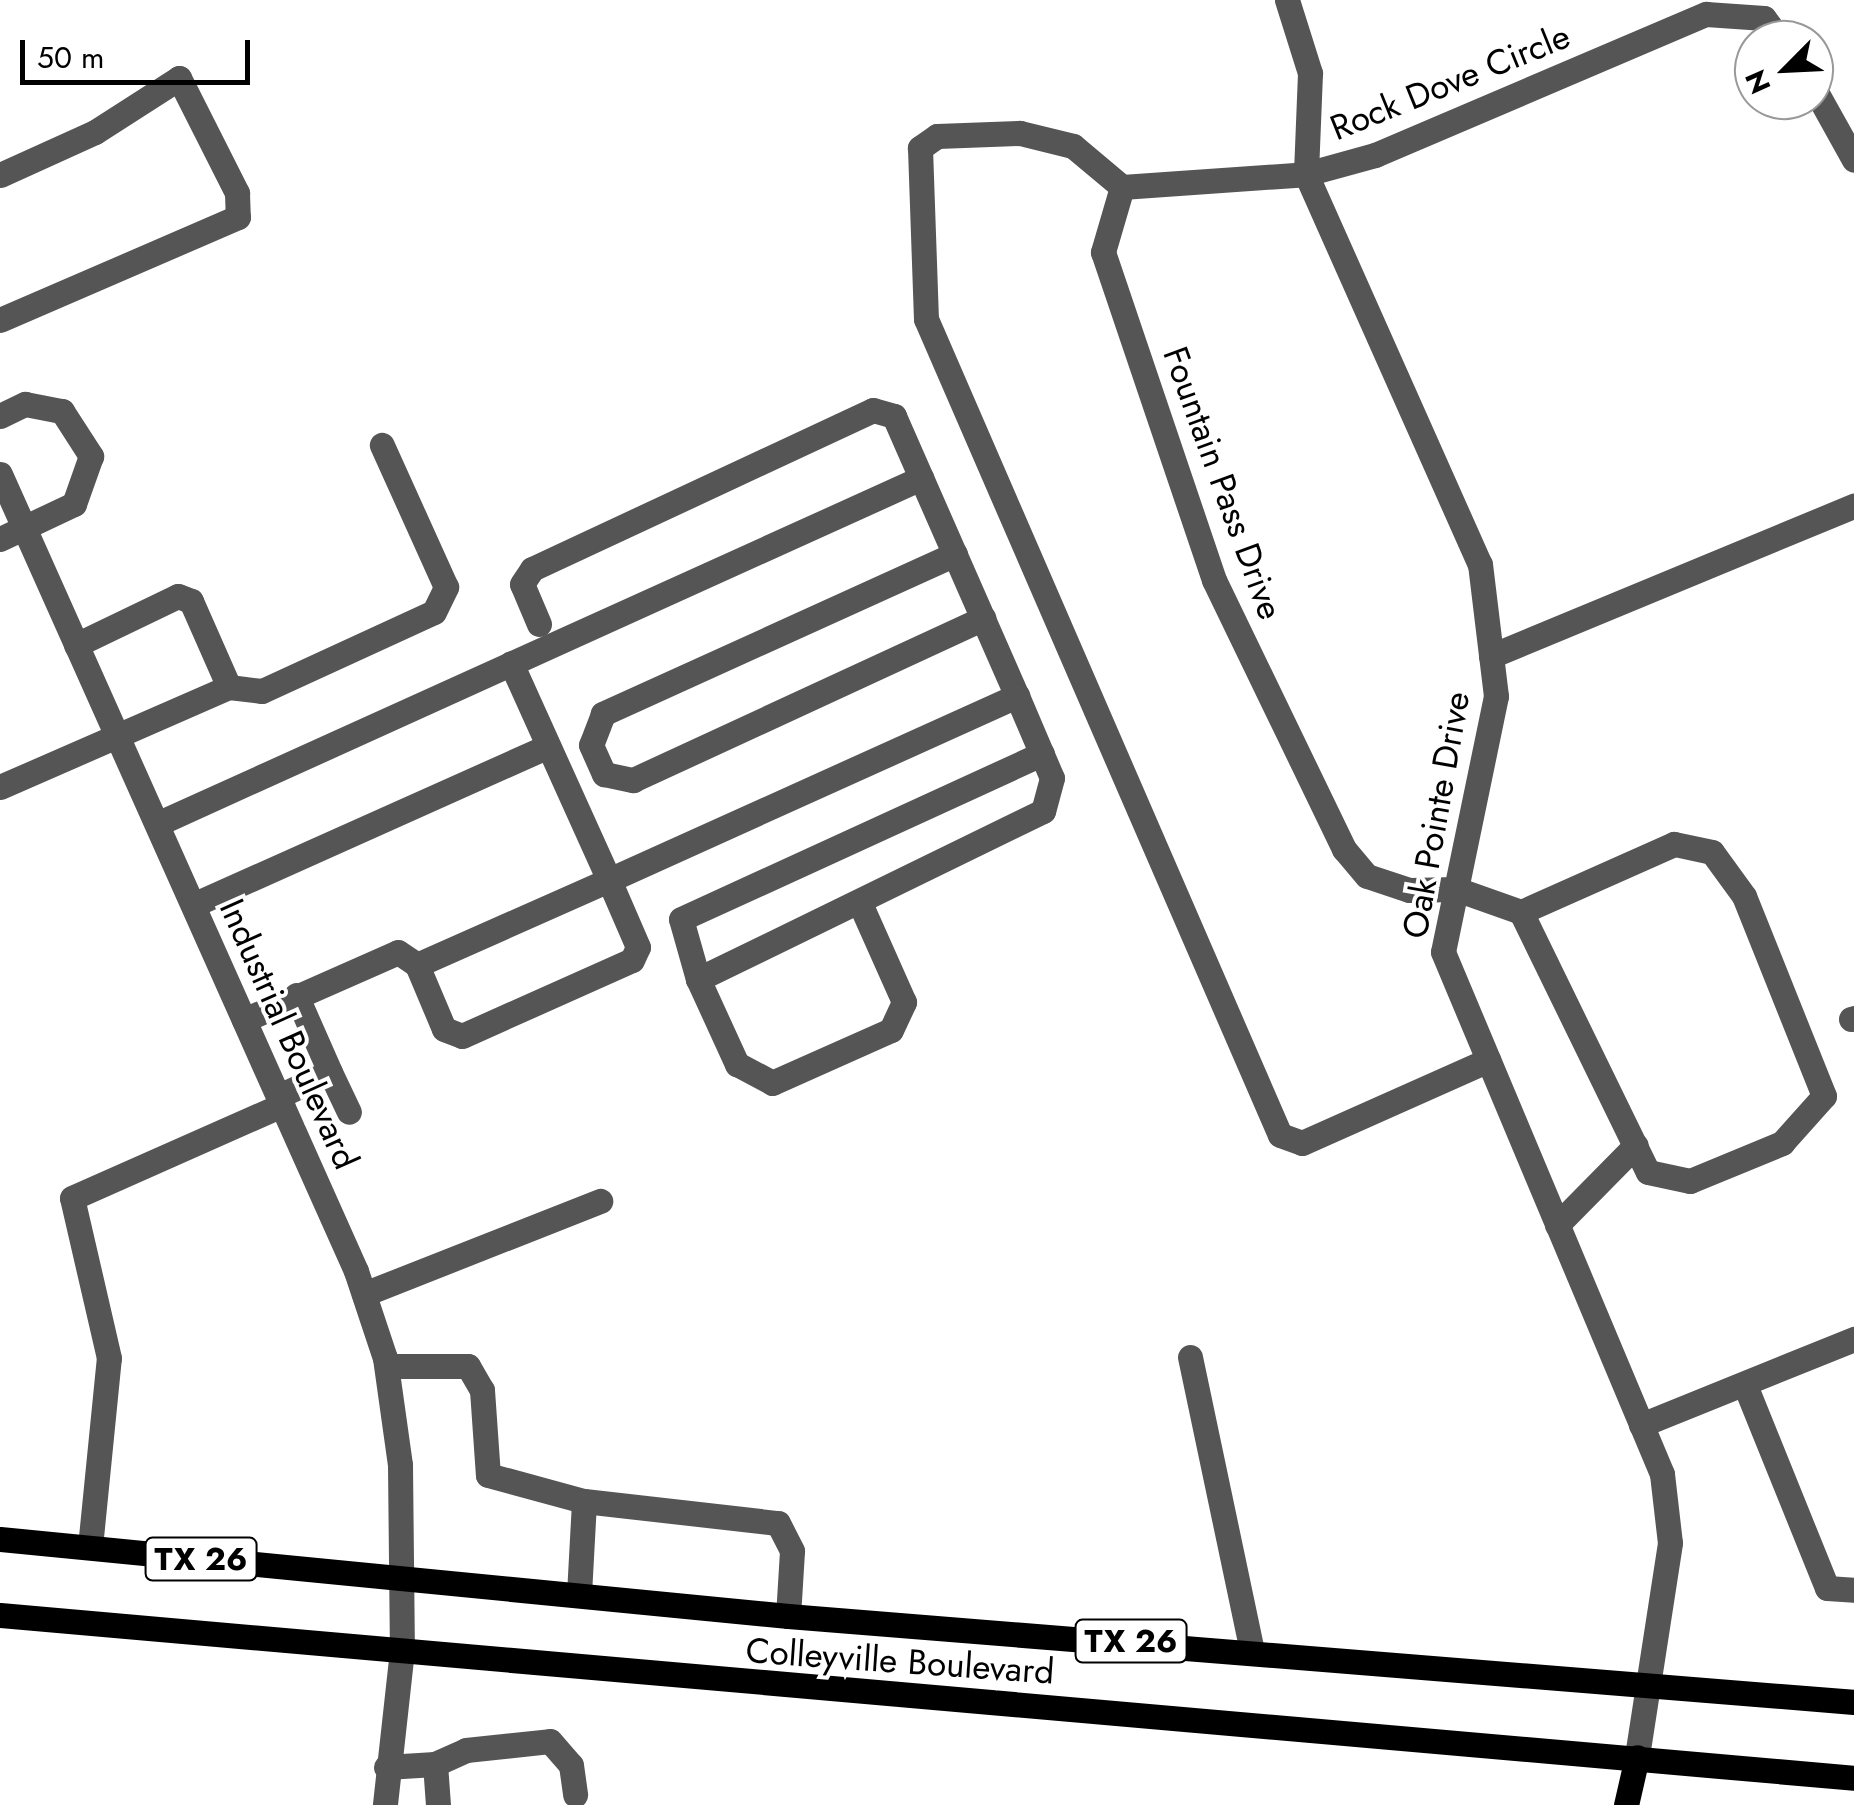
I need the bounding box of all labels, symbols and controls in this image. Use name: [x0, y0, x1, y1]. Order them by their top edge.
street label: Rock Dove Circle: [1324, 15, 1576, 149]
scale bar: [25, 20, 255, 82]
north arrow: [1734, 20, 1834, 120]
text: 50 m: [37, 36, 104, 79]
text: N: [1735, 63, 1781, 100]
street label: Fountain Pass Drive: [1154, 341, 1292, 625]
street label: Oak Pointe Drive: [1394, 688, 1478, 942]
street label: Industrial Boulevard: [211, 893, 367, 1175]
road number: TX 26: [144, 1532, 258, 1586]
road number: TX 26: [1074, 1614, 1188, 1668]
street label: Colleyville Boulevard: [744, 1629, 1056, 1693]

